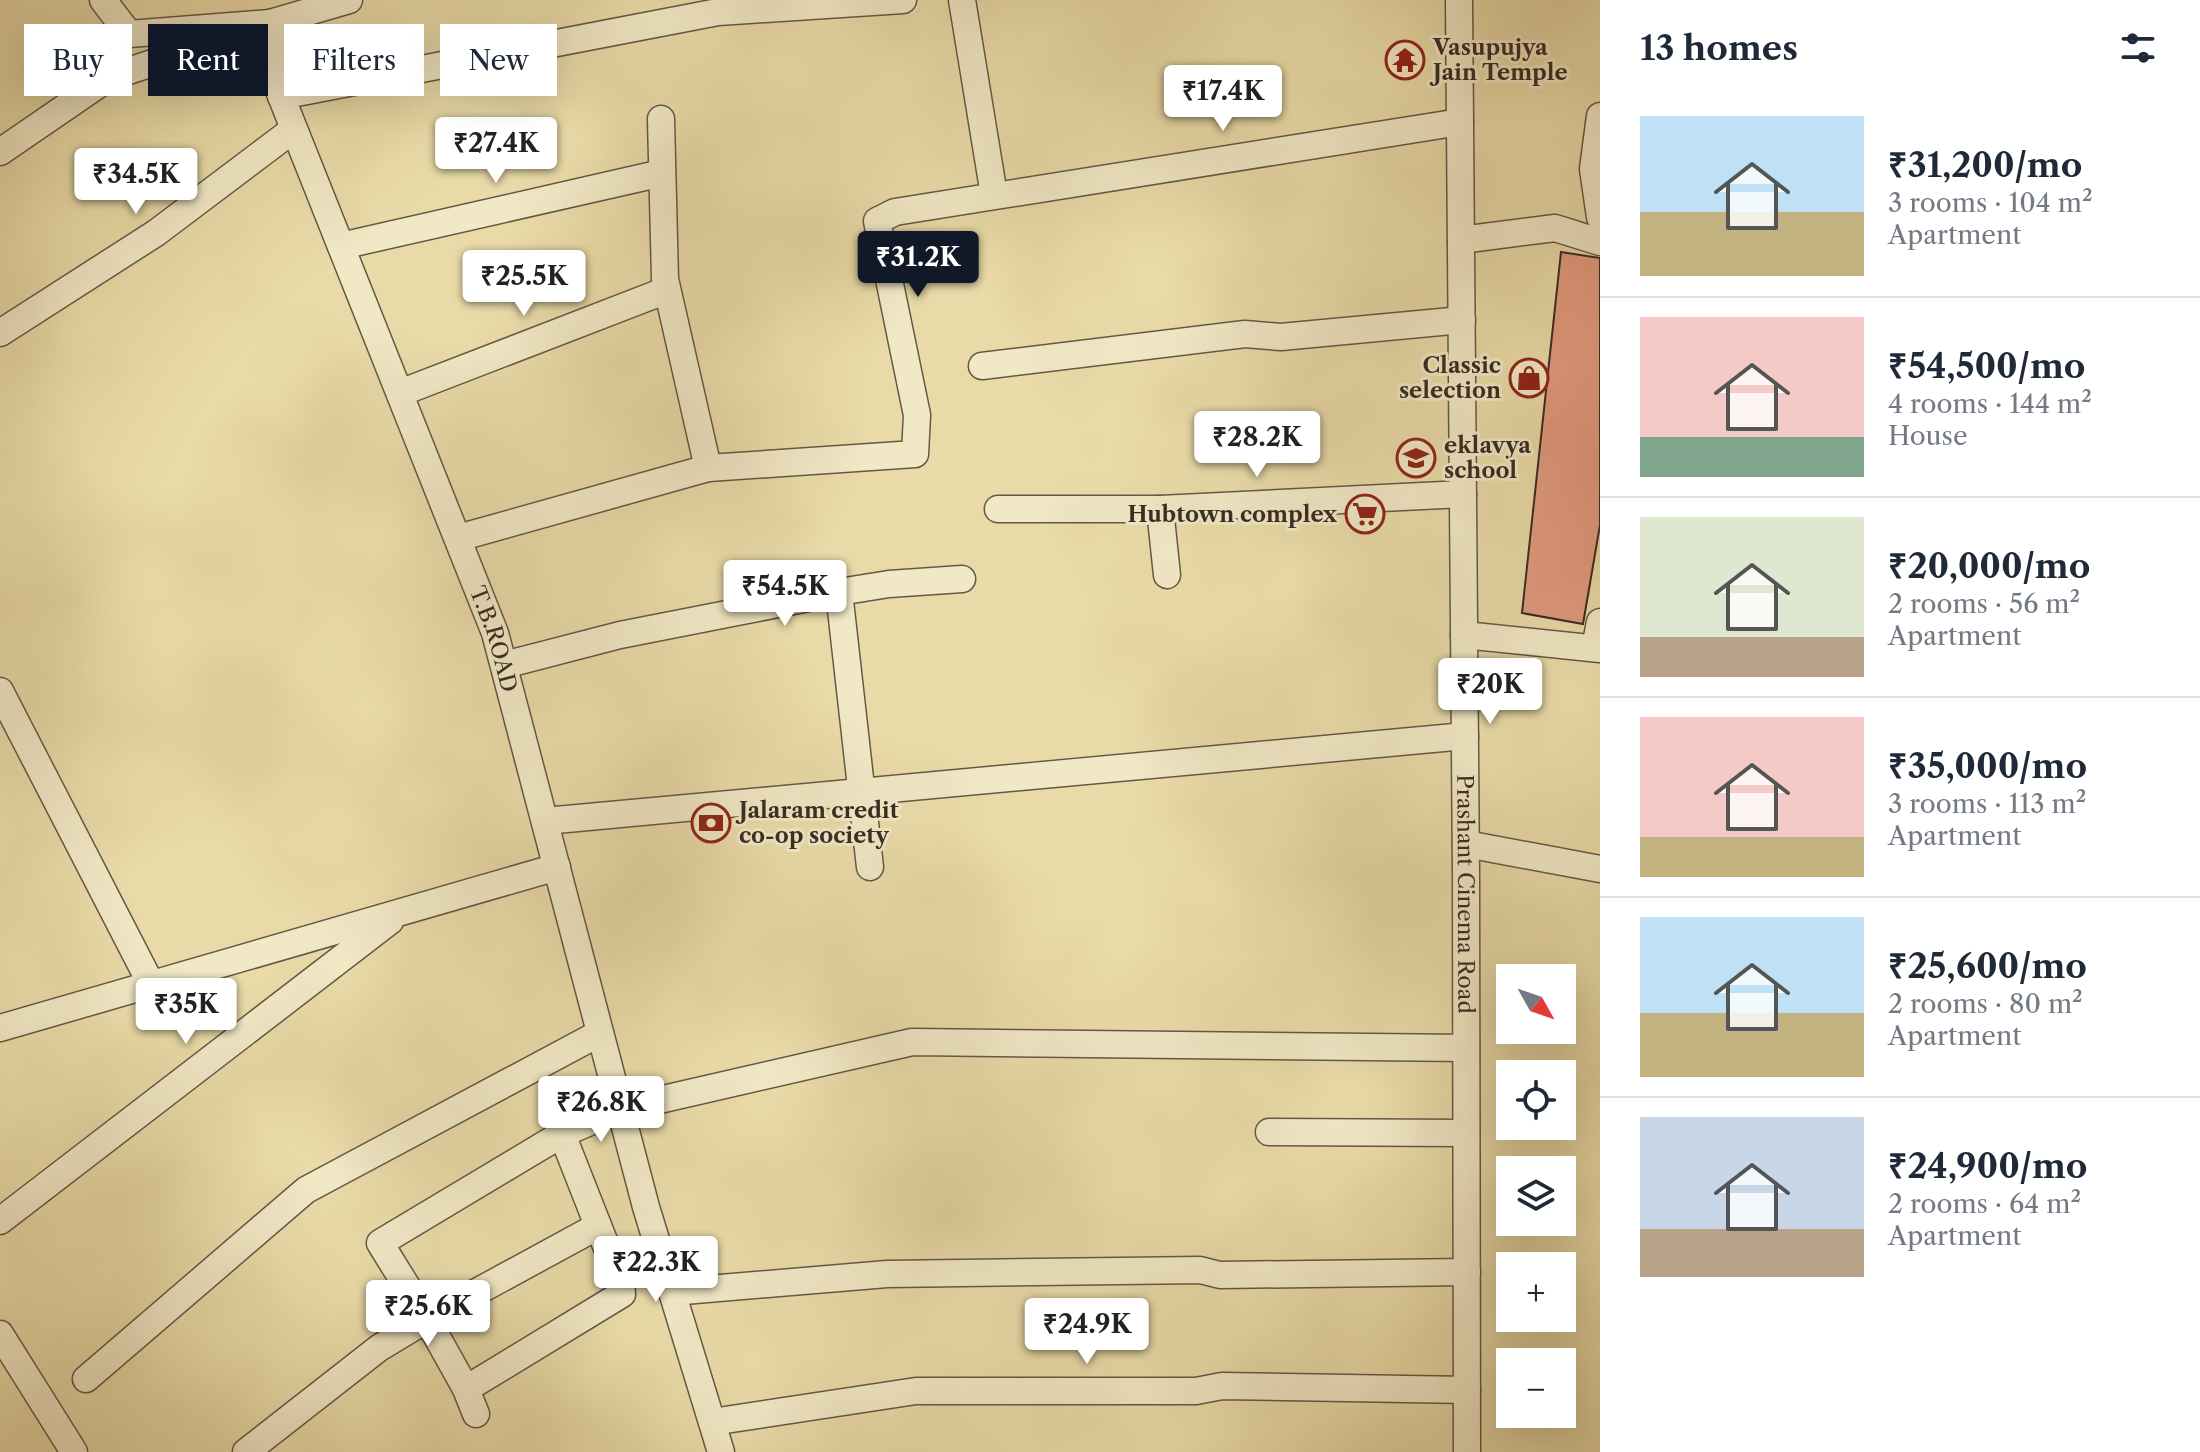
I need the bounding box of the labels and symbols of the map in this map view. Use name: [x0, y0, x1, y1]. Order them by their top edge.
place label: Vasupujya Jain Temple: [1429, 34, 1568, 86]
temple icon: Vasupujya Jain Temple: [1384, 39, 1426, 81]
pin: ₹17.4K: [1158, 65, 1288, 133]
pin: ₹27.4K: [431, 117, 561, 185]
pin: ₹34.5K: [71, 148, 201, 216]
pin: ₹31.2K: [853, 231, 983, 299]
pin: ₹25.5K: [459, 250, 589, 318]
place label: Classic selection: [1399, 352, 1501, 404]
shop icon: Classic selection: [1508, 357, 1550, 399]
pin: ₹28.2K: [1192, 411, 1322, 479]
place label: eklavya school: [1444, 432, 1531, 484]
school or university icon: eklavya school: [1395, 437, 1437, 479]
supermarket icon: Hubtown complex: [1344, 493, 1386, 535]
place label: Hubtown complex: [1128, 501, 1338, 528]
pin: ₹54.5K: [720, 560, 850, 628]
street label: T.B.ROAD: [464, 582, 523, 695]
pin: ₹20K: [1443, 658, 1537, 726]
street label: Prashant Cinema Road: [1451, 774, 1479, 1014]
place label: Jalaram credit co-op society: [735, 797, 899, 849]
bank icon: Jalaram credit co-op society: [690, 802, 732, 844]
north arrow: [1496, 964, 1576, 1044]
pin: ₹35K: [139, 978, 233, 1046]
pin: ₹26.8K: [536, 1076, 666, 1144]
pin: ₹22.3K: [591, 1236, 721, 1304]
pin: ₹25.6K: [363, 1280, 493, 1348]
pin: ₹24.9K: [1022, 1298, 1152, 1366]

